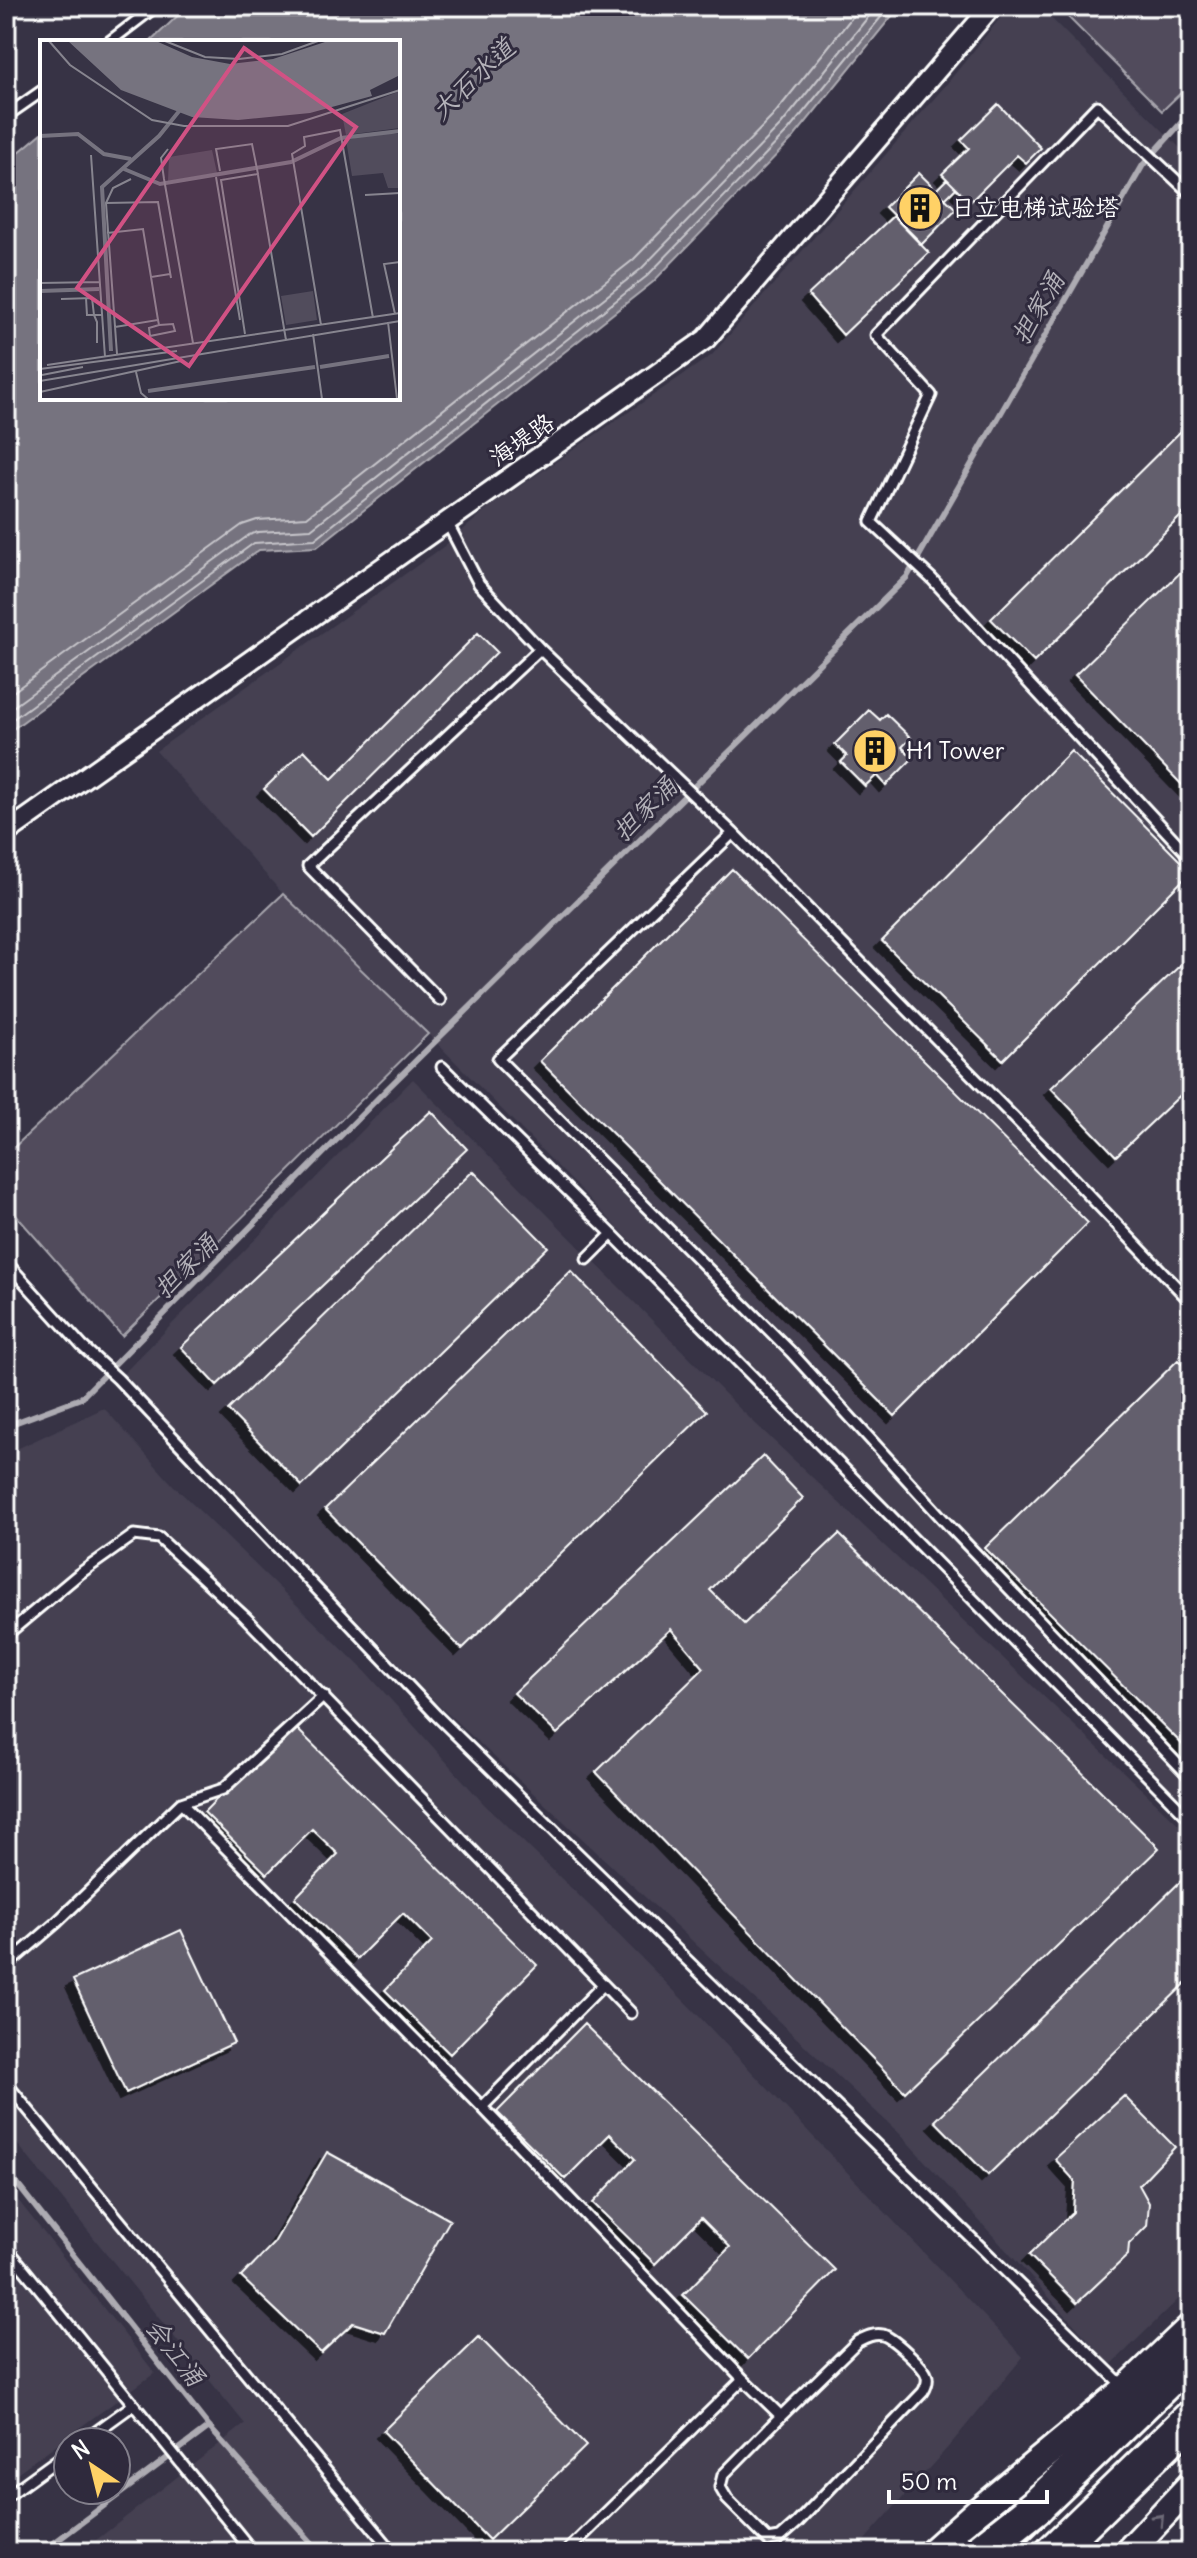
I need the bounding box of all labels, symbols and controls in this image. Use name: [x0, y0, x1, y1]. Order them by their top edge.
water label: 大石水道: [424, 29, 523, 127]
inset map: [40, 40, 400, 400]
building icon: 日立电梯试验塔: [896, 184, 944, 232]
place label: 日立电梯试验塔: [951, 192, 1119, 222]
water label: 担家涌: [1004, 265, 1072, 350]
street label: 海堤路: [483, 406, 560, 472]
building icon: H1 Tower: [851, 727, 899, 775]
place label: H1 Tower: [906, 735, 1005, 765]
water label: 担家涌: [605, 769, 685, 848]
water label: 担家涌: [146, 1226, 226, 1305]
water label: 会江涌: [138, 2311, 213, 2393]
north arrow: [52, 2426, 132, 2506]
text: N: [66, 2434, 95, 2465]
scale bar: [889, 2454, 1047, 2504]
text: 50 m: [901, 2466, 957, 2496]
one-way arrow: [1150, 2514, 1165, 2528]

